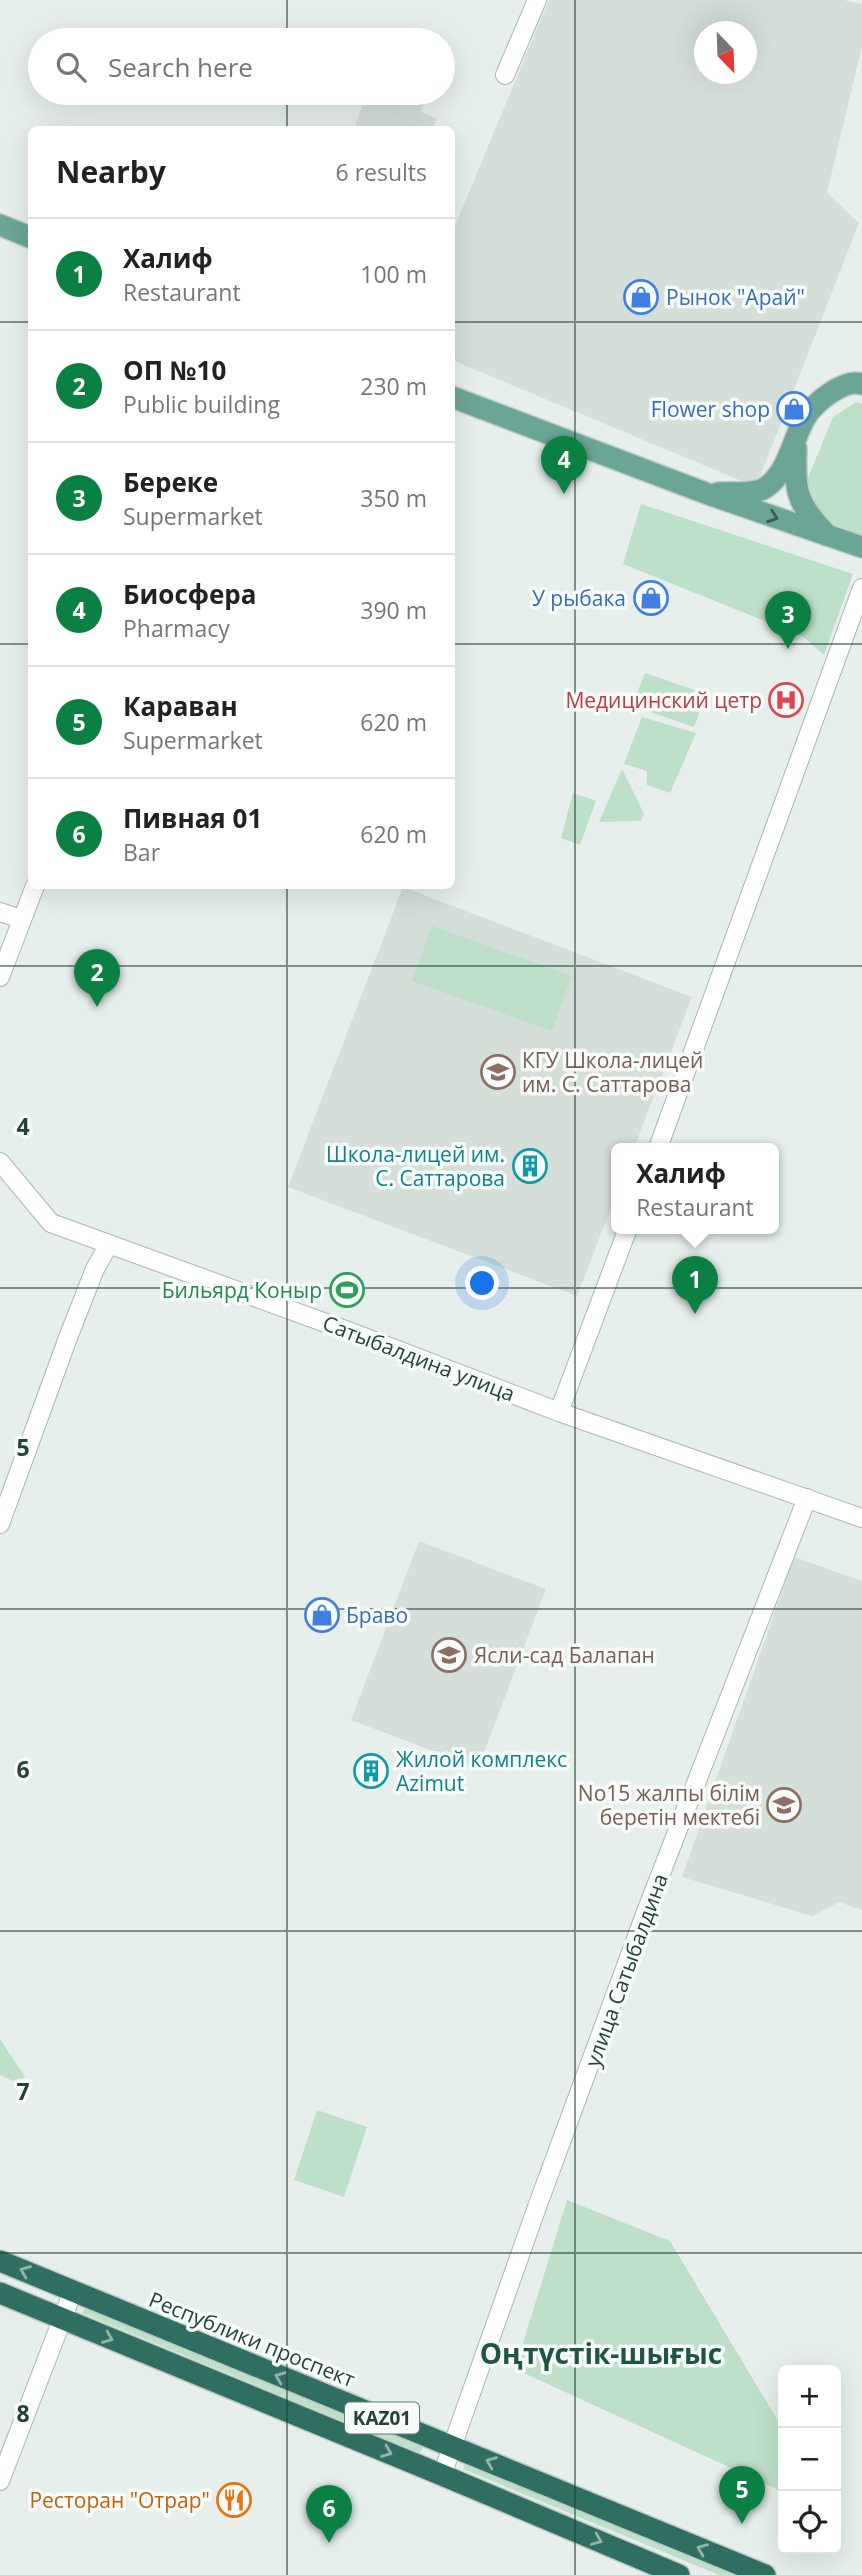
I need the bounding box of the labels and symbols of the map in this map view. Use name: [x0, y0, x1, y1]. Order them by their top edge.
north arrow: [694, 21, 757, 84]
shop icon: Рынок "Арай": [622, 278, 660, 316]
place label: Рынок "Арай": [666, 283, 805, 311]
shop icon: Flower shop: [775, 390, 813, 428]
place label: Flower shop: [651, 395, 770, 423]
pin: 4: [541, 436, 587, 494]
one-way arrow: [766, 509, 778, 523]
shop icon: У рыбака: [632, 579, 670, 617]
place label: У рыбака: [532, 584, 626, 612]
pin: 3: [765, 591, 811, 649]
hospital icon: Медицинский цетр: [767, 681, 805, 719]
place label: Медицинский цетр: [565, 686, 762, 714]
pin: 2: [74, 949, 120, 1007]
place label: КГУ Школа-лицей им. С. Саттарова: [522, 1046, 703, 1098]
school or university icon: КГУ Школа-лицей им. С. Саттарова: [479, 1053, 517, 1091]
text: 4: [16, 1110, 30, 1142]
place label: Школа-лицей им. С. Саттарова: [326, 1140, 505, 1192]
building icon: Школа-лицей им. С. Саттарова: [511, 1147, 549, 1185]
pin: 1: [672, 1256, 718, 1314]
your location: [465, 1266, 499, 1300]
sports icon: Бильярд Коныр: [328, 1271, 366, 1309]
place label: Бильярд Коныр: [162, 1276, 322, 1304]
street label: Сатыбалдина улица: [319, 1308, 519, 1408]
text: 5: [16, 1431, 30, 1463]
shop icon: Браво: [303, 1596, 341, 1634]
place label: Браво: [346, 1601, 408, 1629]
school or university icon: Ясли-сад Балапан: [430, 1636, 468, 1674]
place label: Ясли-сад Балапан: [474, 1641, 655, 1669]
place label: Жилой комплекс Azimut: [396, 1745, 567, 1797]
building icon: Жилой комплекс Azimut: [352, 1752, 390, 1790]
text: 6: [16, 1753, 30, 1785]
place label: No15 жалпы білім беретін мектебі: [578, 1779, 760, 1831]
school or university icon: No15 жалпы білім беретін мектебі: [765, 1786, 803, 1824]
street label: улица Сатыбалдина: [578, 1870, 674, 2070]
text: 7: [16, 2075, 30, 2107]
one-way arrow: [19, 2266, 31, 2280]
street label: Республики проспект: [145, 2285, 359, 2393]
one-way arrow: [101, 2330, 114, 2344]
district label: Оңтүстік-шығыс: [480, 2334, 722, 2372]
one-way arrow: [275, 2372, 287, 2386]
text: 8: [16, 2397, 30, 2429]
road number: KАZ01: [345, 2402, 419, 2434]
one-way arrow: [380, 2444, 392, 2458]
one-way arrow: [486, 2456, 499, 2470]
pin: 5: [719, 2466, 765, 2524]
restaurant icon: Ресторан "Отрар": [215, 2481, 253, 2519]
pin: 6: [306, 2485, 352, 2543]
place label: Ресторан "Отрар": [29, 2486, 210, 2514]
one-way arrow: [589, 2532, 602, 2546]
one-way arrow: [696, 2543, 709, 2557]

